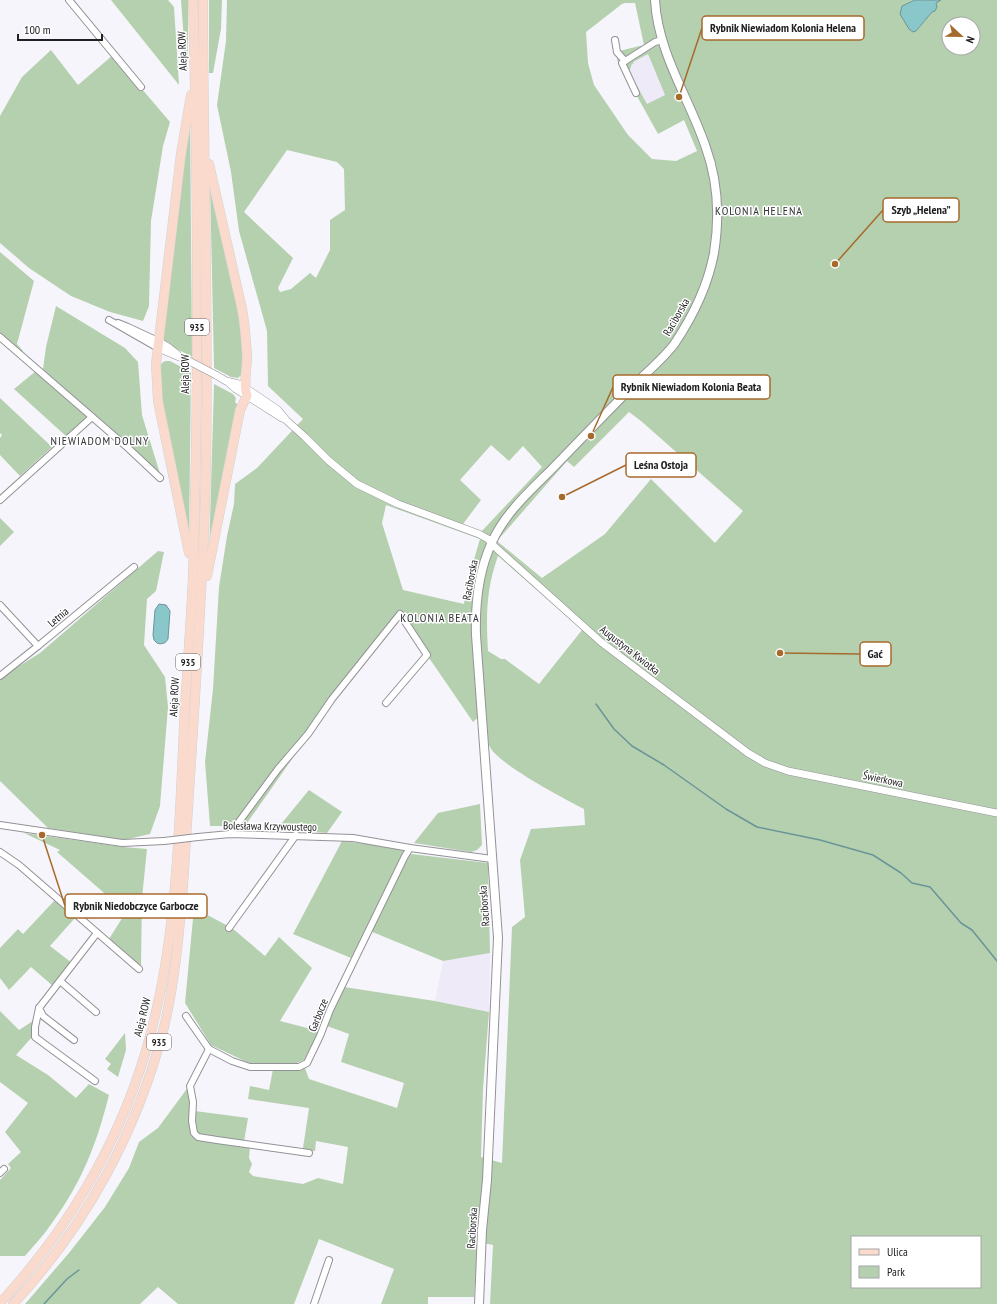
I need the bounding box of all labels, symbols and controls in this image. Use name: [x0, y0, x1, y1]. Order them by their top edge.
scale bar: [18, 16, 102, 42]
callout: Rybnik Niewiadom Kolonia Helena: [702, 16, 864, 40]
north arrow: [941, 16, 981, 56]
text: Rybnik Niewiadom Kolonia Helena: [710, 20, 856, 35]
text: 100 m: [24, 22, 51, 37]
street label: Aleja ROW: [174, 30, 190, 71]
text: N: [963, 34, 978, 45]
callout: Szyb „Helena”: [883, 198, 959, 222]
text: Szyb „Helena”: [891, 202, 951, 217]
district label: KOLONIA HELENA: [715, 203, 803, 218]
street label: Raciborska: [660, 296, 692, 338]
road number: 935: [185, 319, 209, 335]
street label: Aleja ROW: [178, 354, 192, 394]
callout: Rybnik Niewiadom Kolonia Beata: [613, 375, 770, 399]
text: Rybnik Niewiadom Kolonia Beata: [621, 379, 761, 394]
district label: NIEWIADOM DOLNY: [51, 433, 149, 448]
callout: Leśna Ostoja: [626, 453, 696, 477]
text: Leśna Ostoja: [634, 457, 688, 472]
street label: Raciborska: [459, 559, 481, 601]
street label: Letnia: [45, 604, 71, 630]
district label: KOLONIA BEATA: [400, 610, 480, 625]
street label: Augustyna Kwiotka: [597, 622, 663, 678]
callout: Gać: [860, 642, 891, 666]
text: Gać: [867, 646, 883, 661]
road number: 935: [176, 654, 200, 670]
street label: Aleja ROW: [166, 676, 182, 717]
street label: Świerkowa: [862, 768, 904, 790]
street label: Bolesława Krzywoustego: [223, 818, 317, 834]
street label: Raciborska: [476, 885, 492, 927]
callout: Rybnik Niedobczyce Garbocze: [65, 894, 207, 918]
text: Rybnik Niedobczyce Garbocze: [73, 898, 199, 913]
street label: Aleja ROW: [130, 995, 154, 1038]
street label: Garbocze: [305, 996, 331, 1034]
road number: 935: [147, 1034, 171, 1050]
street label: Raciborska: [464, 1207, 480, 1249]
legend: [851, 1236, 981, 1288]
text: Ulica: [887, 1244, 908, 1259]
text: Park: [887, 1264, 905, 1279]

